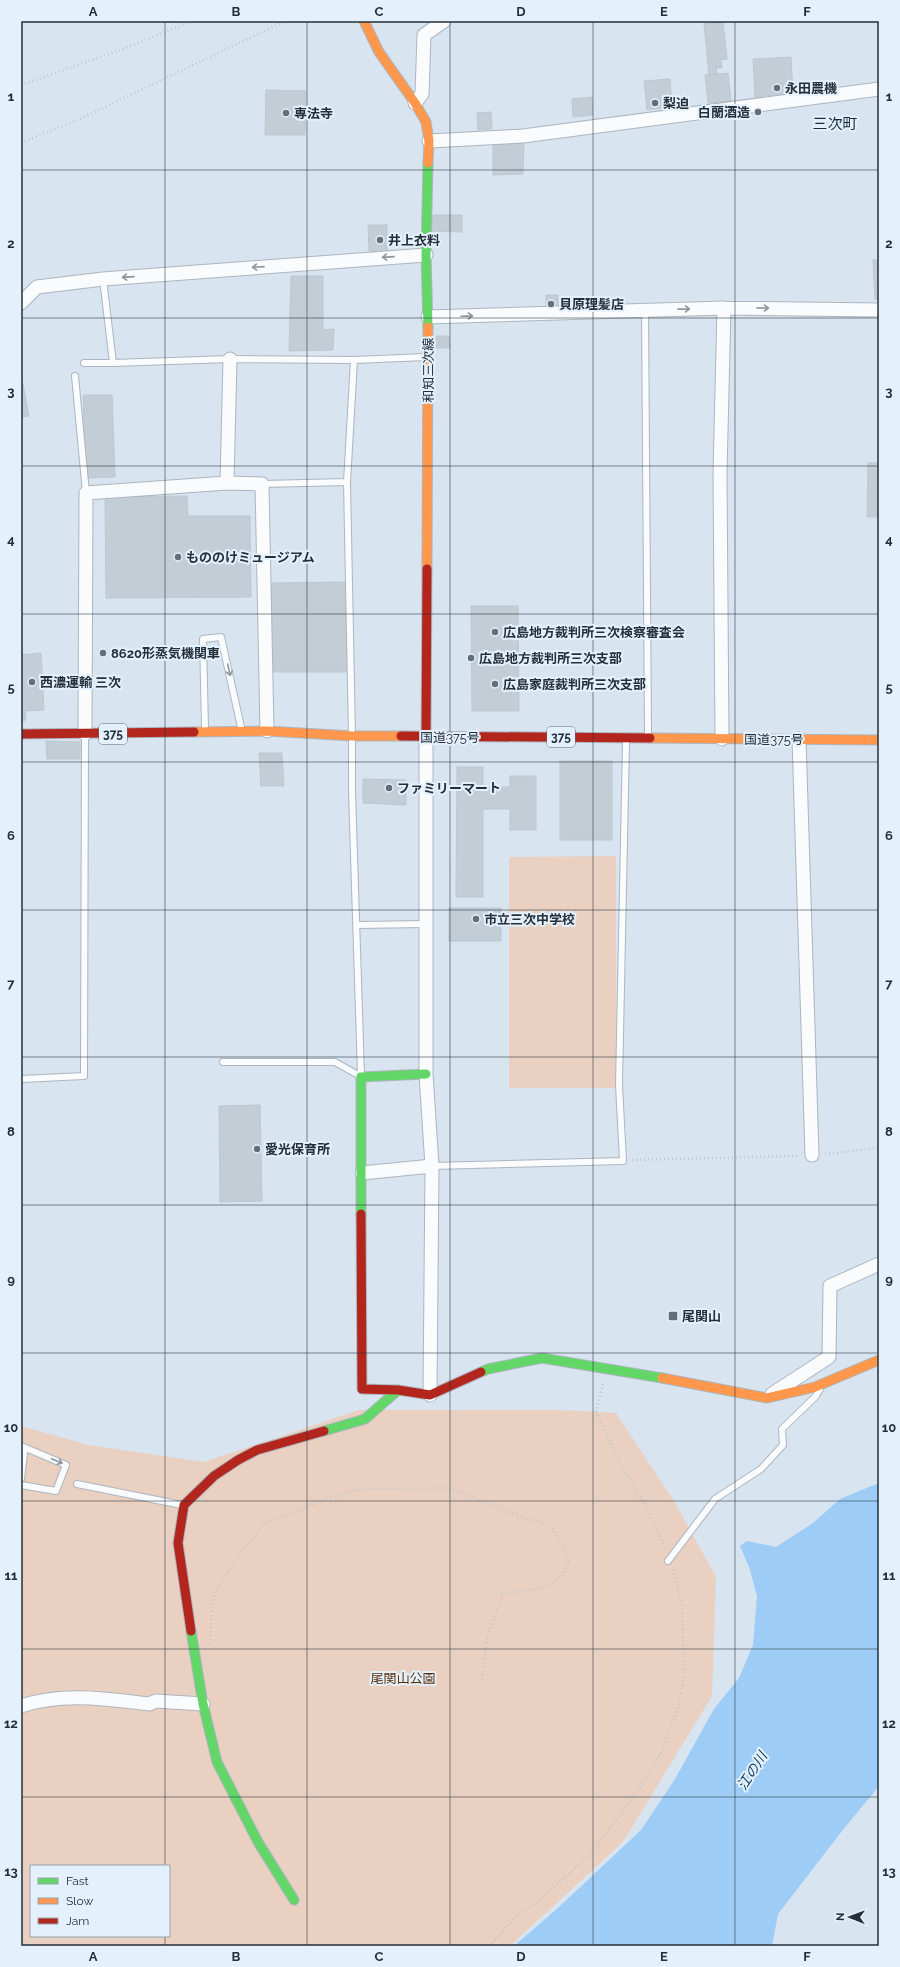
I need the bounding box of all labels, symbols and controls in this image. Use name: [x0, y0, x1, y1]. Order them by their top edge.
text: A: [89, 4, 98, 19]
text: B: [232, 4, 241, 19]
text: C: [375, 4, 384, 19]
text: D: [516, 4, 526, 19]
text: E: [660, 4, 668, 19]
text: F: [803, 4, 811, 19]
place label: 永田農機: [785, 81, 837, 96]
marker: 永田農機: [772, 83, 782, 93]
text: 1: [8, 89, 15, 104]
text: 1: [886, 89, 893, 104]
place label: 梨迫: [663, 96, 689, 111]
marker: 梨迫: [650, 98, 660, 108]
place label: 白蘭酒造: [698, 105, 750, 120]
place label: 専法寺: [294, 106, 333, 121]
marker: 白蘭酒造: [753, 107, 763, 117]
marker: 専法寺: [281, 108, 291, 118]
district label: 三次町: [812, 115, 858, 133]
place label: 井上衣料: [388, 233, 440, 248]
marker: 井上衣料: [375, 235, 385, 245]
text: 2: [7, 236, 15, 251]
text: 2: [885, 236, 893, 251]
one-way arrow: [382, 254, 395, 261]
one-way arrow: [252, 264, 265, 271]
one-way arrow: [122, 273, 135, 280]
place label: 貝原理髪店: [559, 297, 624, 312]
marker: 貝原理髪店: [546, 299, 556, 309]
one-way arrow: [756, 304, 769, 312]
one-way arrow: [677, 305, 690, 313]
one-way arrow: [460, 312, 473, 319]
street label: 和知三次線: [421, 337, 436, 403]
text: 3: [7, 384, 15, 399]
text: 3: [885, 384, 893, 399]
text: 4: [7, 532, 15, 547]
text: 4: [885, 532, 893, 547]
place label: もののけミュージアム: [186, 550, 315, 565]
marker: もののけミュージアム: [173, 552, 183, 562]
place label: 広島地方裁判所三次検察審査会: [503, 625, 685, 640]
marker: 広島地方裁判所三次検察審査会: [490, 627, 500, 637]
place label: 8620形蒸気機関車: [111, 646, 220, 661]
marker: 8620形蒸気機関車: [98, 648, 108, 658]
place label: 広島地方裁判所三次支部: [479, 651, 622, 666]
marker: 広島地方裁判所三次支部: [466, 653, 476, 663]
one-way arrow: [225, 663, 233, 676]
place label: 西濃運輸 三次: [40, 675, 121, 690]
marker: 西濃運輸 三次: [27, 677, 37, 687]
place label: 広島家庭裁判所三次支部: [503, 677, 646, 692]
marker: 広島家庭裁判所三次支部: [490, 679, 500, 689]
text: 5: [7, 680, 15, 695]
text: 5: [885, 680, 893, 695]
road number: 375: [99, 724, 127, 744]
road number: 375: [547, 727, 575, 747]
street label: 国道375号: [420, 730, 480, 745]
street label: 国道375号: [744, 732, 804, 747]
place label: ファミリーマート: [397, 781, 501, 796]
marker: ファミリーマート: [384, 783, 394, 793]
text: 6: [7, 828, 15, 843]
text: 6: [885, 828, 893, 843]
place label: 市立三次中学校: [484, 912, 575, 927]
marker: 市立三次中学校: [471, 914, 481, 924]
text: 7: [7, 976, 15, 991]
text: 7: [885, 976, 893, 991]
text: 8: [7, 1124, 15, 1139]
text: 8: [885, 1124, 893, 1139]
place label: 愛光保育所: [265, 1142, 330, 1157]
marker: 愛光保育所: [252, 1144, 262, 1154]
text: 9: [7, 1272, 15, 1287]
text: 9: [885, 1272, 893, 1287]
place label: 尾関山: [682, 1309, 721, 1324]
marker: 尾関山: [667, 1310, 679, 1322]
text: 10: [4, 1420, 18, 1435]
text: 10: [882, 1420, 896, 1435]
one-way arrow: [51, 1458, 63, 1465]
text: 11: [5, 1568, 18, 1583]
text: 11: [883, 1568, 896, 1583]
park label: 尾関山公園: [370, 1671, 436, 1686]
text: 12: [4, 1716, 18, 1731]
text: 12: [882, 1716, 896, 1731]
water label: 江の川: [734, 1747, 771, 1793]
text: 13: [4, 1864, 18, 1879]
text: 13: [882, 1864, 896, 1879]
legend: [30, 1865, 170, 1937]
text: Fast: [66, 1874, 89, 1888]
text: Slow: [66, 1894, 93, 1908]
north arrow: [830, 1897, 870, 1937]
text: N: [834, 1913, 847, 1921]
text: Jam: [66, 1914, 89, 1928]
text: A: [89, 1949, 98, 1964]
text: B: [232, 1949, 241, 1964]
text: C: [375, 1949, 384, 1964]
text: D: [516, 1949, 526, 1964]
text: E: [660, 1949, 668, 1964]
text: F: [803, 1949, 811, 1964]

